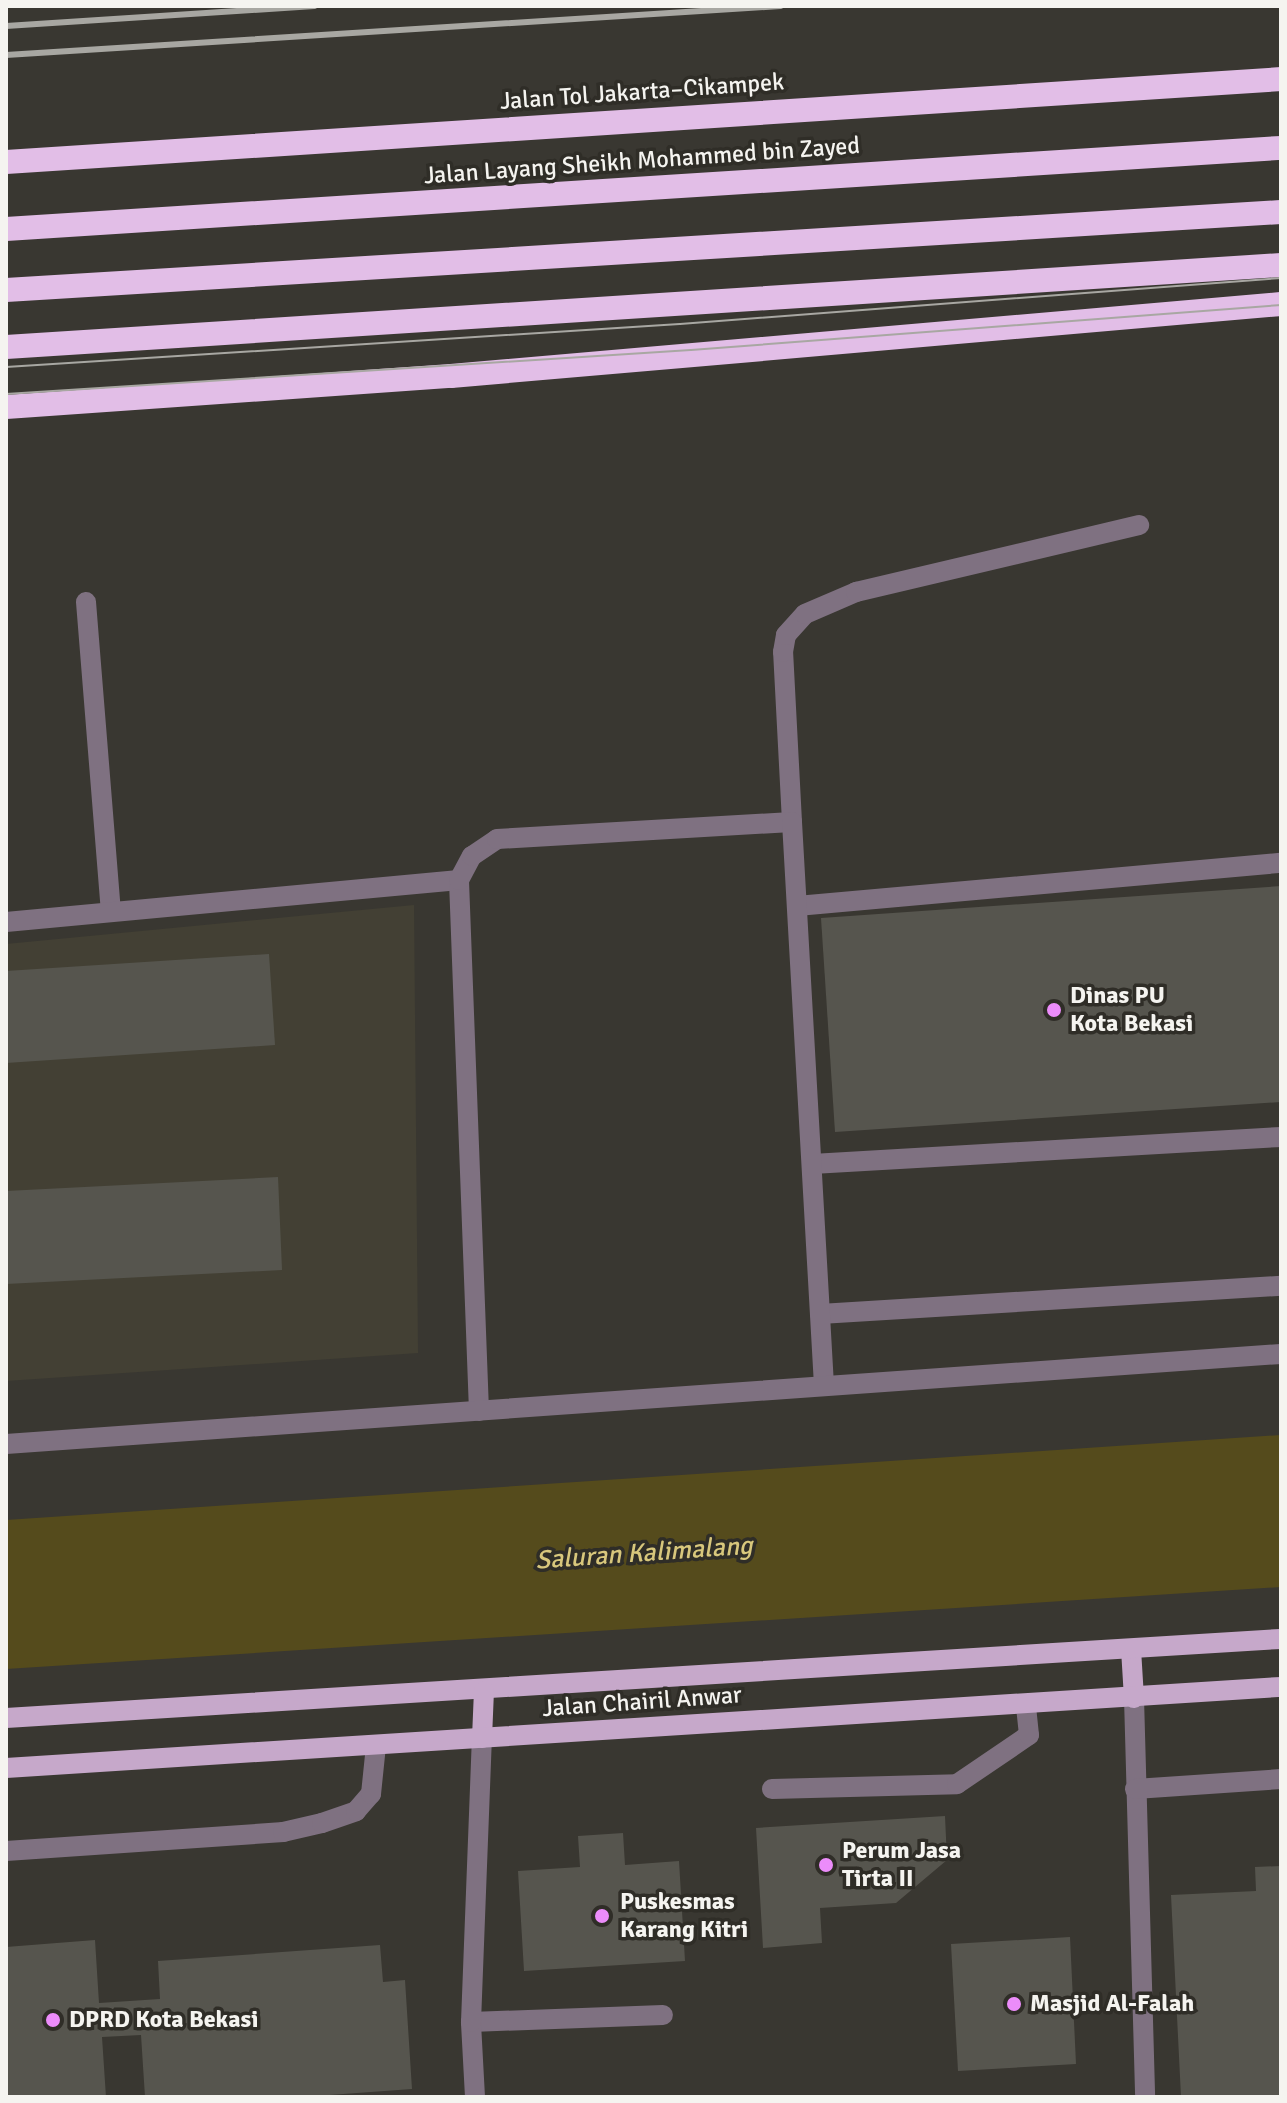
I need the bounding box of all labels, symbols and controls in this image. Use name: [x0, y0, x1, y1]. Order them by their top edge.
street label: Jalan Tol Jakarta–Cikampek: [499, 68, 785, 116]
street label: Jalan Layang Sheikh Mohammed bin Zayed: [423, 131, 861, 191]
place label: Dinas PU Kota Bekasi: [1070, 982, 1193, 1038]
marker: Dinas PU Kota Bekasi: [1045, 1001, 1063, 1019]
water label: Saluran Kalimalang: [534, 1531, 754, 1577]
street label: Jalan Chairil Anwar: [541, 1681, 743, 1723]
place label: Perum Jasa Tirta II: [842, 1837, 961, 1893]
marker: Perum Jasa Tirta II: [817, 1856, 835, 1874]
place label: Puskesmas Karang Kitri: [620, 1888, 748, 1944]
marker: Puskesmas Karang Kitri: [591, 1905, 613, 1927]
place label: Masjid Al-Falah: [1030, 1990, 1194, 2018]
marker: Masjid Al-Falah: [1005, 1995, 1023, 2013]
place label: DPRD Kota Bekasi: [69, 2006, 258, 2034]
marker: DPRD Kota Bekasi: [44, 2011, 62, 2029]

